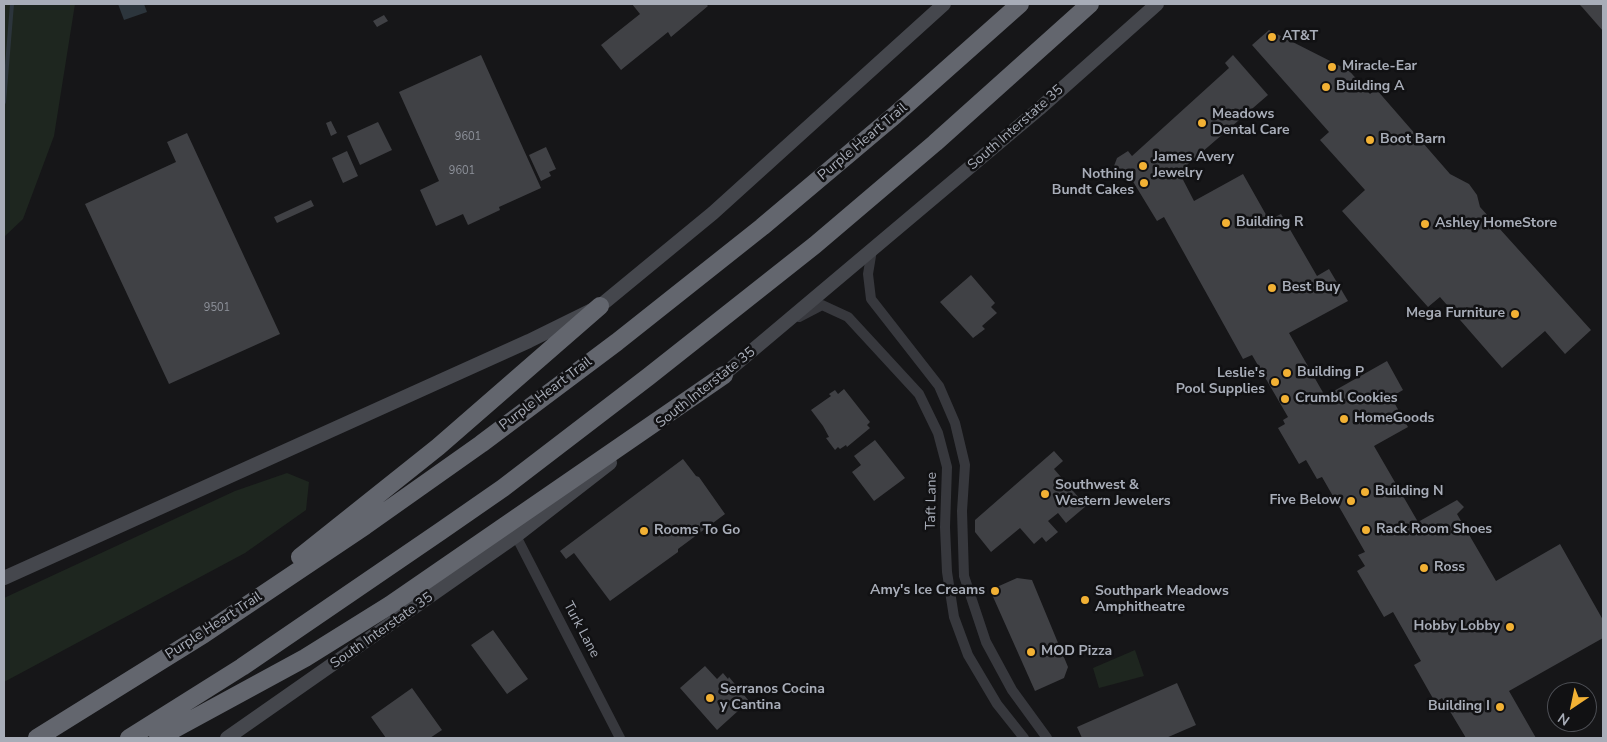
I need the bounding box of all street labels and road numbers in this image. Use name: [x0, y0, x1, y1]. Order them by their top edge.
street label: South Interstate 35: [965, 82, 1067, 174]
street label: Purple Heart Trail: [815, 100, 911, 184]
street label: South Interstate 35: [653, 344, 759, 432]
street label: Purple Heart Trail: [496, 354, 596, 434]
street label: Taft Lane: [923, 472, 941, 530]
street label: Purple Heart Trail: [163, 589, 265, 663]
street label: South Interstate 35: [328, 589, 436, 673]
street label: Turk Lane: [559, 599, 603, 661]

